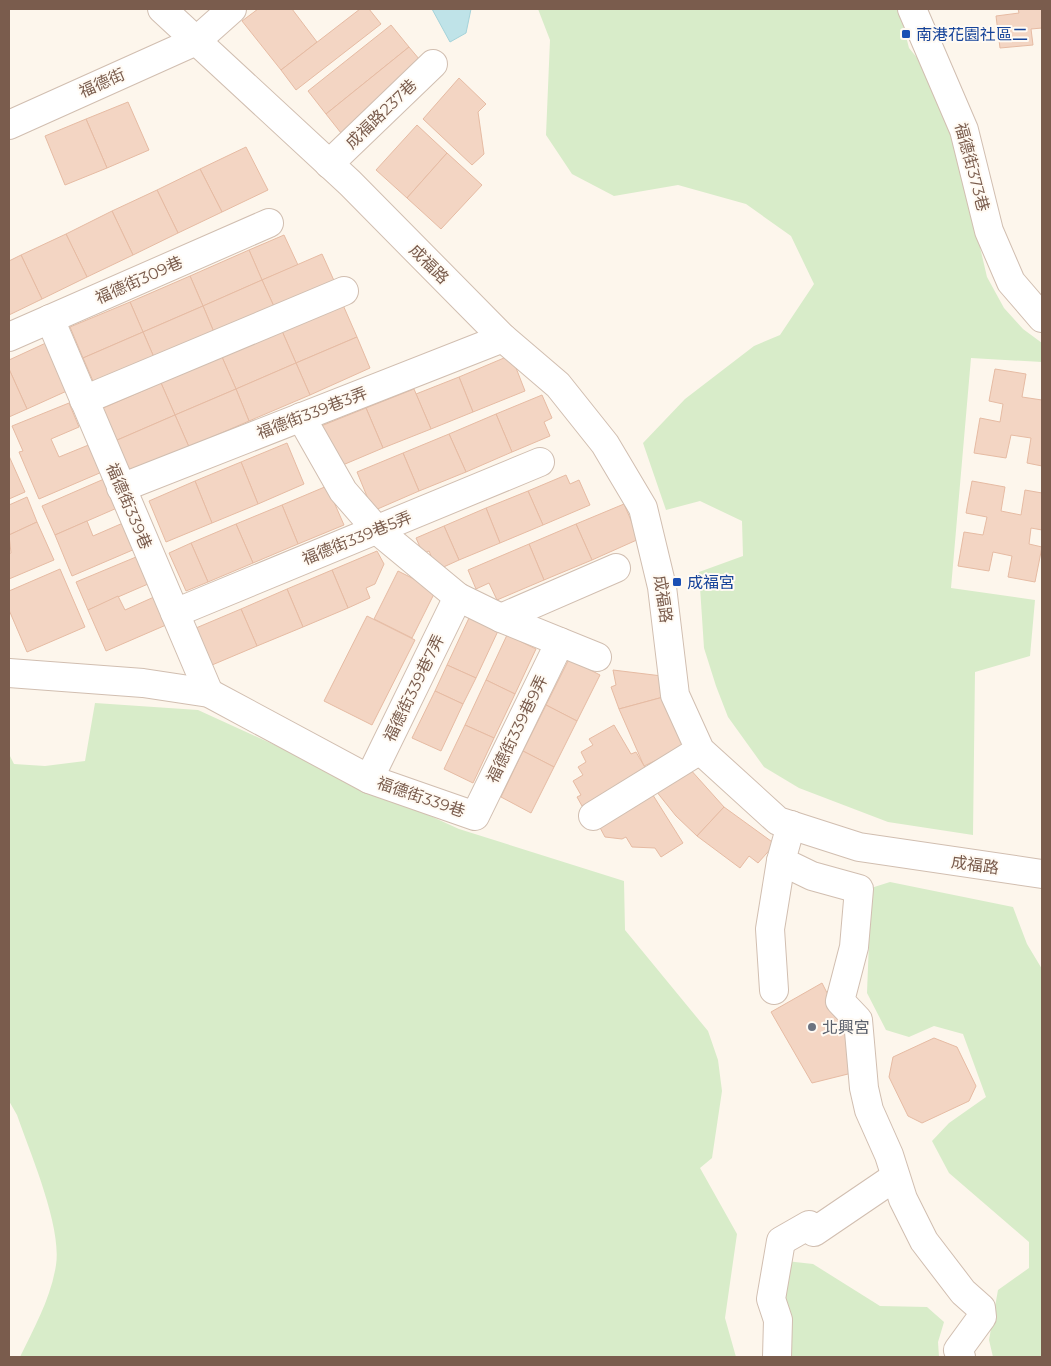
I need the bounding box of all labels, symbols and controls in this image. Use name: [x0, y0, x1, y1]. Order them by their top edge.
place label: 南港花園社區二: [916, 25, 1028, 44]
marker: 南港花園社區二: [900, 28, 912, 40]
street label: 福德街: [76, 65, 128, 101]
street label: 成福路237巷: [342, 75, 420, 153]
street label: 福德街373巷: [951, 121, 993, 213]
street label: 成福路: [405, 240, 453, 288]
street label: 福德街309巷: [92, 252, 186, 308]
street label: 福德街339巷3弄: [254, 383, 370, 443]
street label: 福德街339巷: [102, 460, 156, 552]
street label: 福德街339巷5弄: [299, 507, 415, 569]
place label: 成福宮: [687, 573, 735, 592]
street label: 成福路: [650, 574, 676, 624]
marker: 成福宮: [671, 576, 683, 588]
street label: 福德街339巷7弄: [380, 631, 448, 745]
street label: 福德街339巷9弄: [483, 672, 551, 786]
street label: 福德街339巷: [375, 773, 467, 821]
street label: 成福路: [950, 852, 1000, 878]
place label: 北興宮: [822, 1018, 870, 1037]
marker: 北興宮: [806, 1021, 818, 1033]

